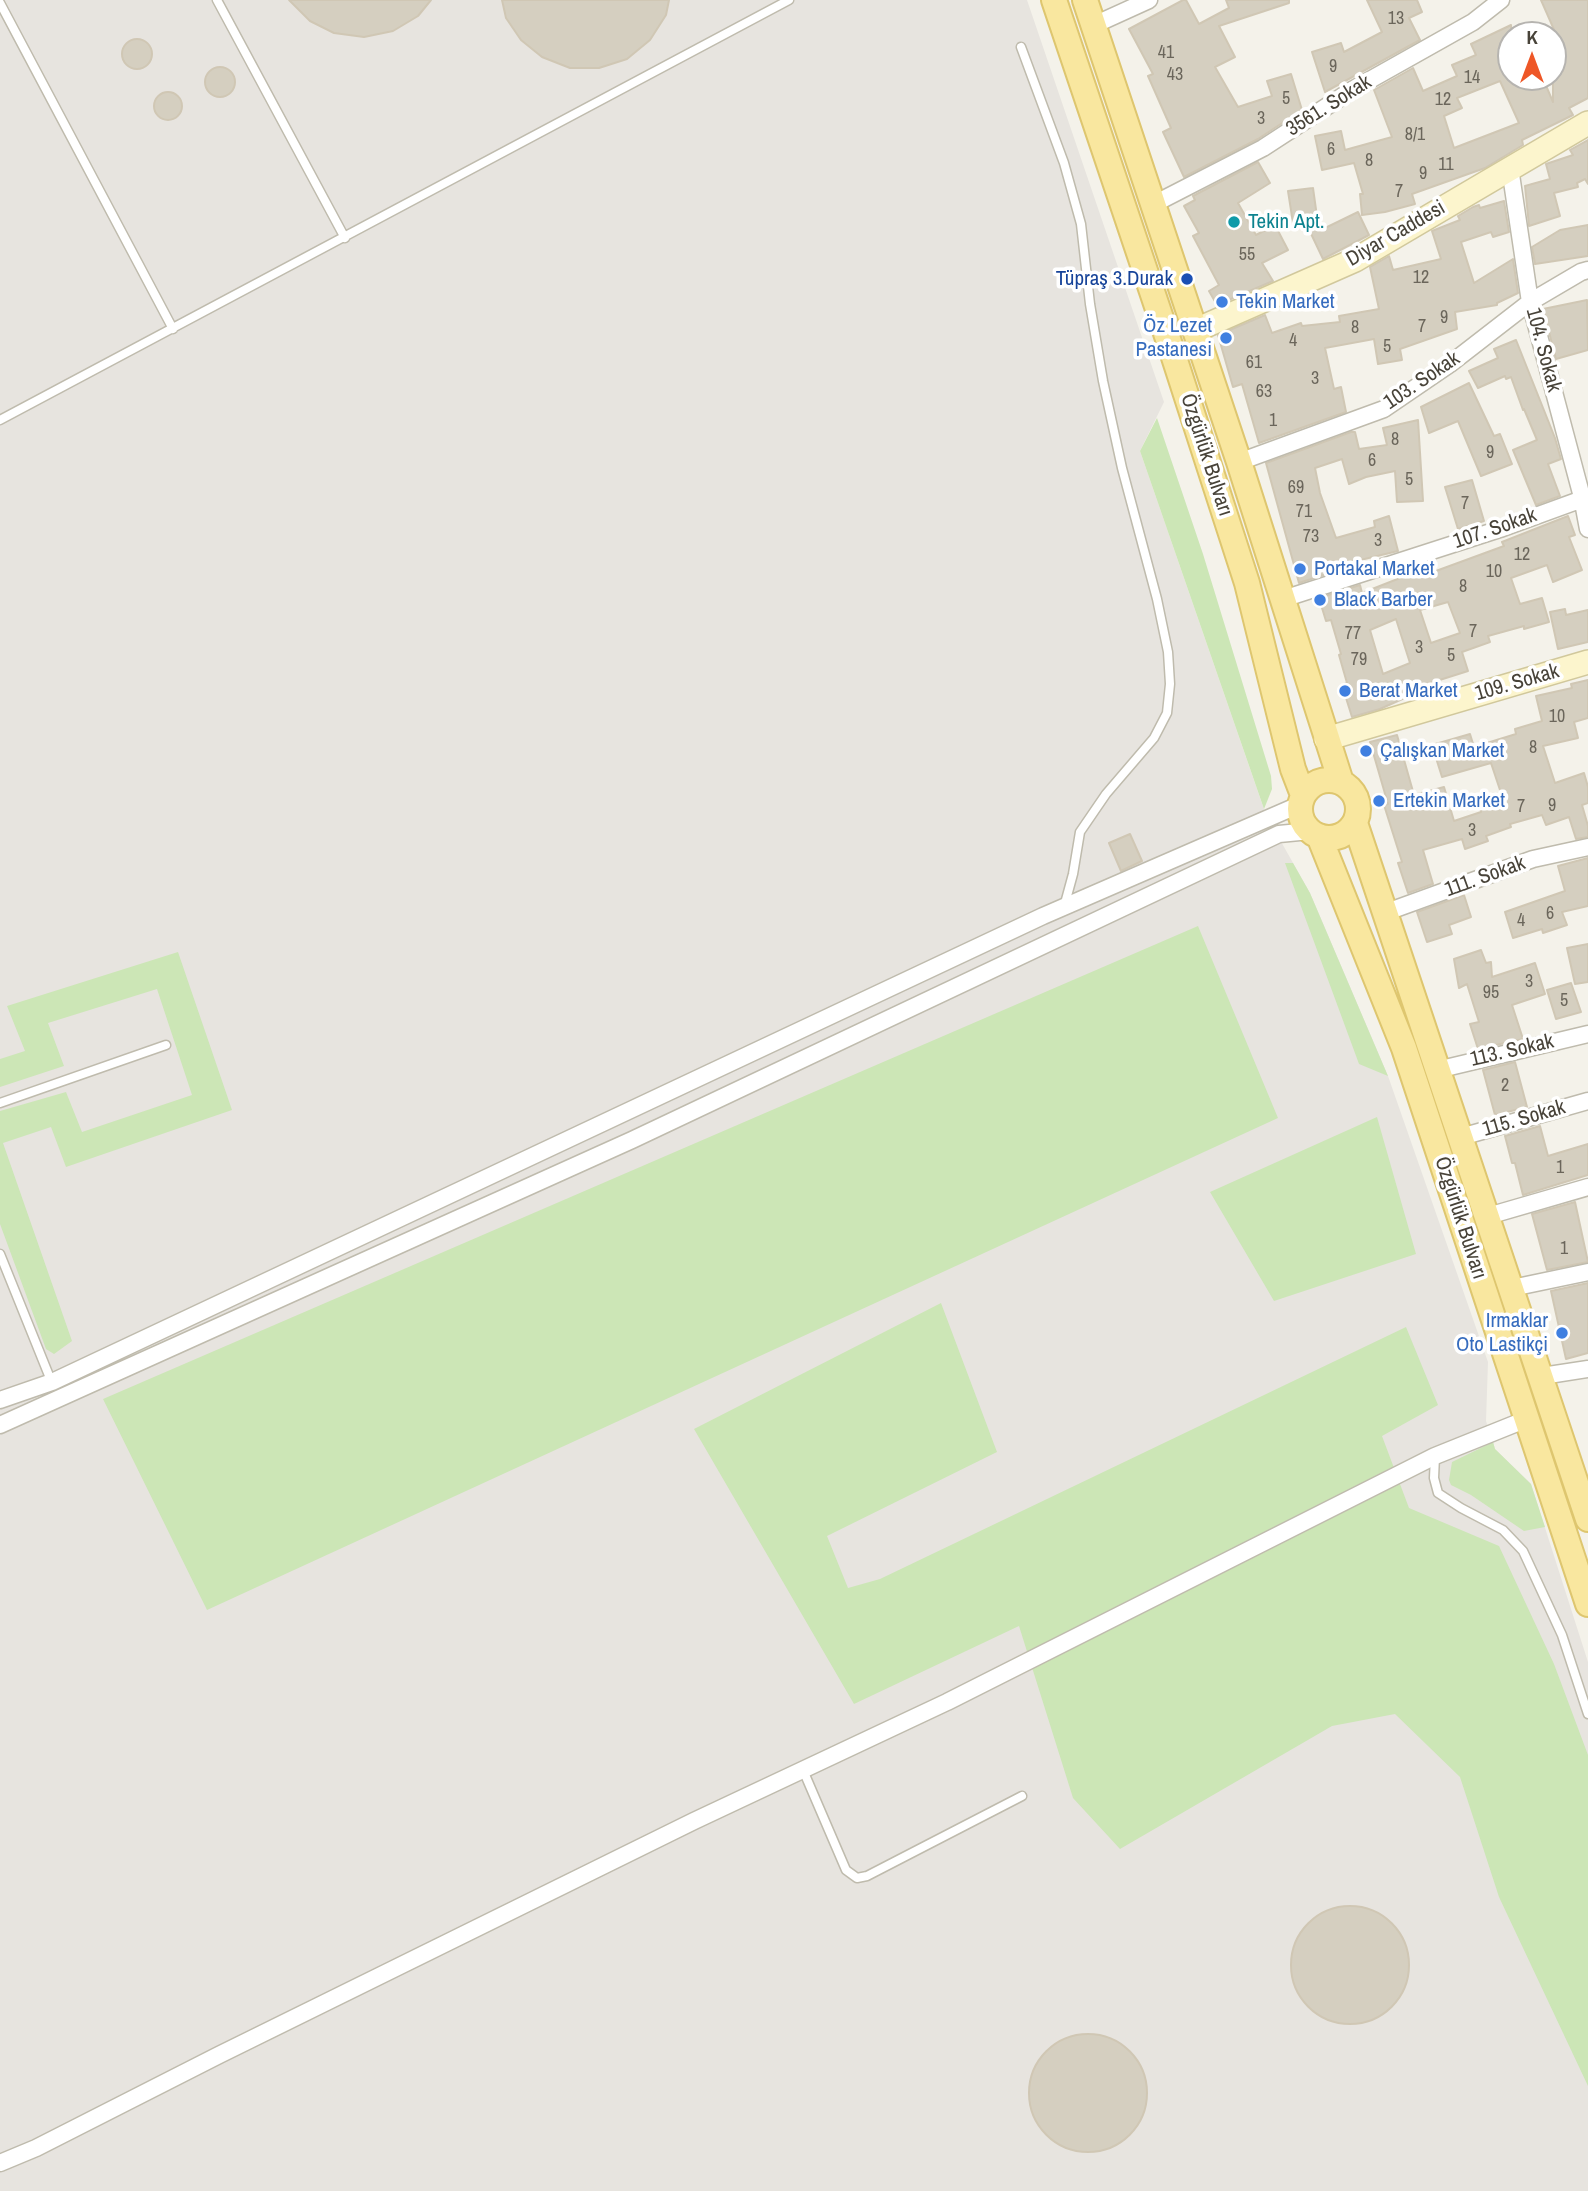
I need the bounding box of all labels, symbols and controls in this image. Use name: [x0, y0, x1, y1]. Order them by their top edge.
house number: 13: [1388, 8, 1404, 30]
north arrow: [1497, 21, 1567, 91]
text: K: [1526, 24, 1538, 50]
house number: 41: [1158, 42, 1174, 64]
house number: 9: [1329, 56, 1337, 78]
house number: 43: [1167, 64, 1183, 86]
house number: 14: [1464, 67, 1480, 89]
street label: 3561. Sokak: [1282, 70, 1376, 142]
house number: 5: [1282, 88, 1290, 110]
house number: 12: [1435, 89, 1451, 111]
house number: 3: [1257, 108, 1265, 130]
house number: 8/1: [1405, 124, 1425, 146]
house number: 6: [1327, 139, 1335, 161]
house number: 8: [1365, 150, 1373, 172]
house number: 11: [1438, 154, 1454, 176]
house number: 9: [1419, 163, 1427, 185]
house number: 7: [1395, 181, 1403, 203]
street label: Diyar Caddesi: [1342, 196, 1450, 272]
place label: Tekin Apt.: [1248, 209, 1325, 235]
marker: Tekin Apt.: [1226, 214, 1242, 230]
house number: 55: [1239, 244, 1255, 266]
place label: Tüpraş 3.Durak: [1056, 266, 1173, 292]
house number: 12: [1413, 267, 1429, 289]
marker: Tüpraş 3.Durak: [1179, 271, 1195, 287]
place label: Tekin Market: [1236, 289, 1335, 315]
marker: Tekin Market: [1214, 294, 1230, 310]
street label: 104. Sokak: [1520, 305, 1566, 395]
house number: 9: [1440, 307, 1448, 329]
place label: Öz Lezet Pastanesi: [1135, 313, 1212, 363]
house number: 7: [1418, 316, 1426, 338]
house number: 8: [1351, 317, 1359, 339]
marker: Öz Lezet Pastanesi: [1218, 330, 1234, 346]
house number: 4: [1289, 330, 1297, 352]
house number: 5: [1383, 336, 1391, 358]
street label: 103. Sokak: [1379, 346, 1465, 416]
house number: 61: [1246, 352, 1262, 374]
house number: 3: [1311, 368, 1319, 390]
house number: 63: [1256, 381, 1272, 403]
street label: Özgürlük Bulvarı: [1174, 391, 1238, 519]
house number: 1: [1269, 410, 1277, 432]
house number: 8: [1391, 429, 1399, 451]
house number: 9: [1486, 442, 1494, 464]
house number: 6: [1368, 450, 1376, 472]
house number: 5: [1405, 469, 1413, 491]
house number: 69: [1288, 477, 1304, 499]
house number: 7: [1461, 493, 1469, 515]
house number: 71: [1296, 501, 1312, 523]
street label: 107. Sokak: [1450, 503, 1540, 555]
house number: 73: [1303, 526, 1319, 548]
house number: 3: [1374, 530, 1382, 552]
house number: 12: [1514, 544, 1530, 566]
place label: Portakal Market: [1314, 556, 1435, 582]
marker: Portakal Market: [1292, 561, 1308, 577]
house number: 10: [1486, 561, 1502, 583]
house number: 8: [1459, 576, 1467, 598]
place label: Black Barber: [1334, 587, 1433, 613]
marker: Black Barber: [1312, 592, 1328, 608]
house number: 7: [1469, 621, 1477, 643]
house number: 77: [1345, 623, 1361, 645]
house number: 3: [1415, 637, 1423, 659]
house number: 5: [1447, 645, 1455, 667]
house number: 79: [1351, 649, 1367, 671]
street label: 109. Sokak: [1472, 659, 1562, 707]
place label: Berat Market: [1359, 678, 1458, 704]
marker: Berat Market: [1337, 683, 1353, 699]
house number: 10: [1549, 706, 1565, 728]
house number: 8: [1529, 737, 1537, 759]
place label: Çalışkan Market: [1380, 738, 1504, 764]
marker: Çalışkan Market: [1358, 743, 1374, 759]
place label: Ertekin Market: [1393, 788, 1505, 814]
marker: Ertekin Market: [1371, 793, 1387, 809]
house number: 9: [1548, 795, 1556, 817]
house number: 7: [1517, 796, 1525, 818]
house number: 3: [1468, 820, 1476, 842]
street label: 111. Sokak: [1441, 851, 1529, 903]
house number: 6: [1546, 903, 1554, 925]
house number: 4: [1517, 910, 1525, 932]
house number: 3: [1525, 971, 1533, 993]
house number: 95: [1483, 982, 1499, 1004]
house number: 5: [1560, 990, 1568, 1012]
street label: 113. Sokak: [1468, 1029, 1556, 1073]
house number: 2: [1501, 1075, 1509, 1097]
street label: 115. Sokak: [1480, 1095, 1568, 1143]
street label: Özgürlük Bulvarı: [1428, 1154, 1492, 1282]
house number: 1: [1556, 1157, 1564, 1179]
house number: 1: [1560, 1238, 1568, 1260]
place label: Irmaklar Oto Lastikçi: [1456, 1308, 1548, 1358]
marker: Irmaklar Oto Lastikçi: [1554, 1325, 1570, 1341]

